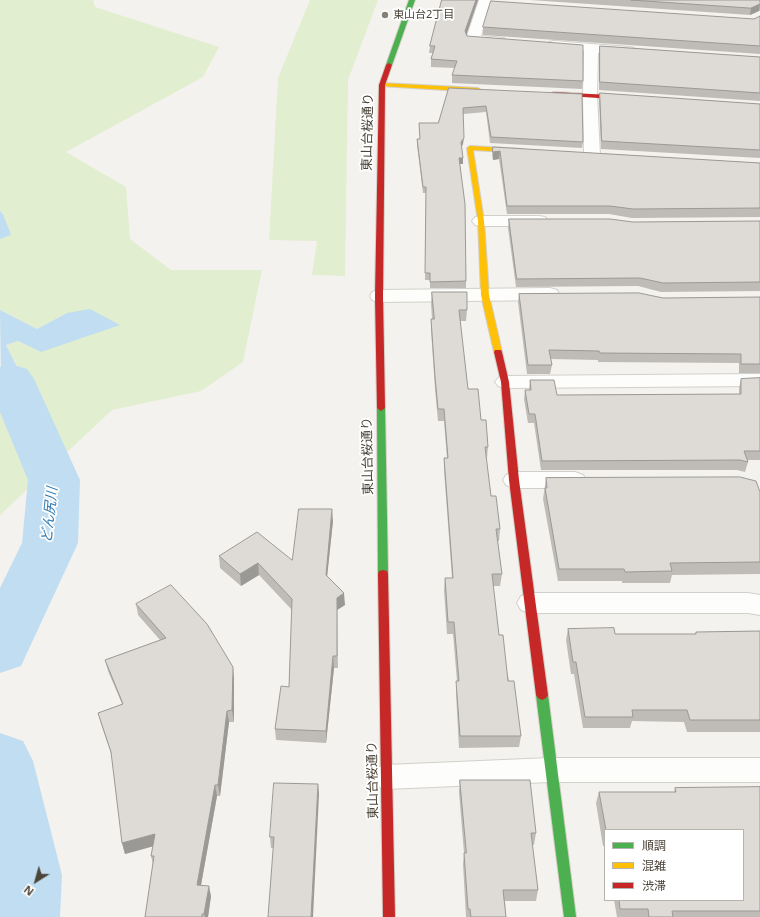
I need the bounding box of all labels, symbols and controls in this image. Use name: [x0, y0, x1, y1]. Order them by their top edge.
place label: 東山台2丁目: [393, 8, 454, 22]
marker: 東山台2丁目: [380, 10, 390, 20]
street label: 東山台桜通り: [360, 93, 376, 171]
street label: 東山台桜通り: [360, 417, 376, 495]
water label: どん尻川: [39, 486, 61, 544]
street label: 東山台桜通り: [365, 741, 381, 819]
legend: [604, 829, 744, 901]
text: 順調: [642, 837, 666, 854]
text: 混雑: [642, 857, 666, 874]
north arrow: [16, 861, 56, 901]
text: 渋滞: [642, 877, 666, 894]
text: N: [20, 882, 37, 900]

